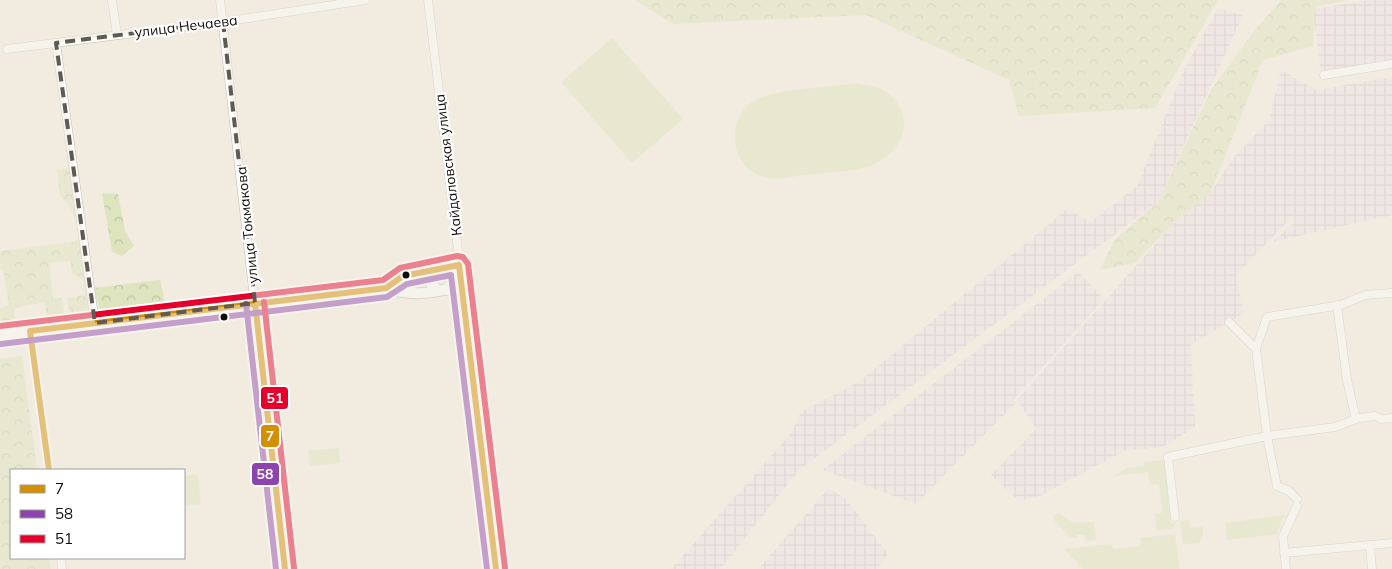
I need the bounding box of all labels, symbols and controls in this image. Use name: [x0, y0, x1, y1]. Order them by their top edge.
street label: улица Нечаева: [134, 11, 238, 41]
street label: Кайдаловская улица: [430, 93, 466, 237]
street label: улица Токмакова: [232, 166, 262, 284]
unlabelled marker: [401, 270, 411, 280]
unlabelled marker: [219, 312, 229, 322]
line badge: 51: [260, 386, 289, 410]
text: 51: [267, 389, 283, 407]
line badge: 7: [260, 424, 280, 448]
text: 7: [266, 427, 274, 445]
line badge: 58: [251, 462, 280, 486]
text: 58: [257, 465, 273, 483]
legend: [10, 469, 185, 559]
text: 7: [55, 479, 64, 498]
text: 58: [55, 504, 73, 523]
text: 51: [55, 529, 73, 548]

